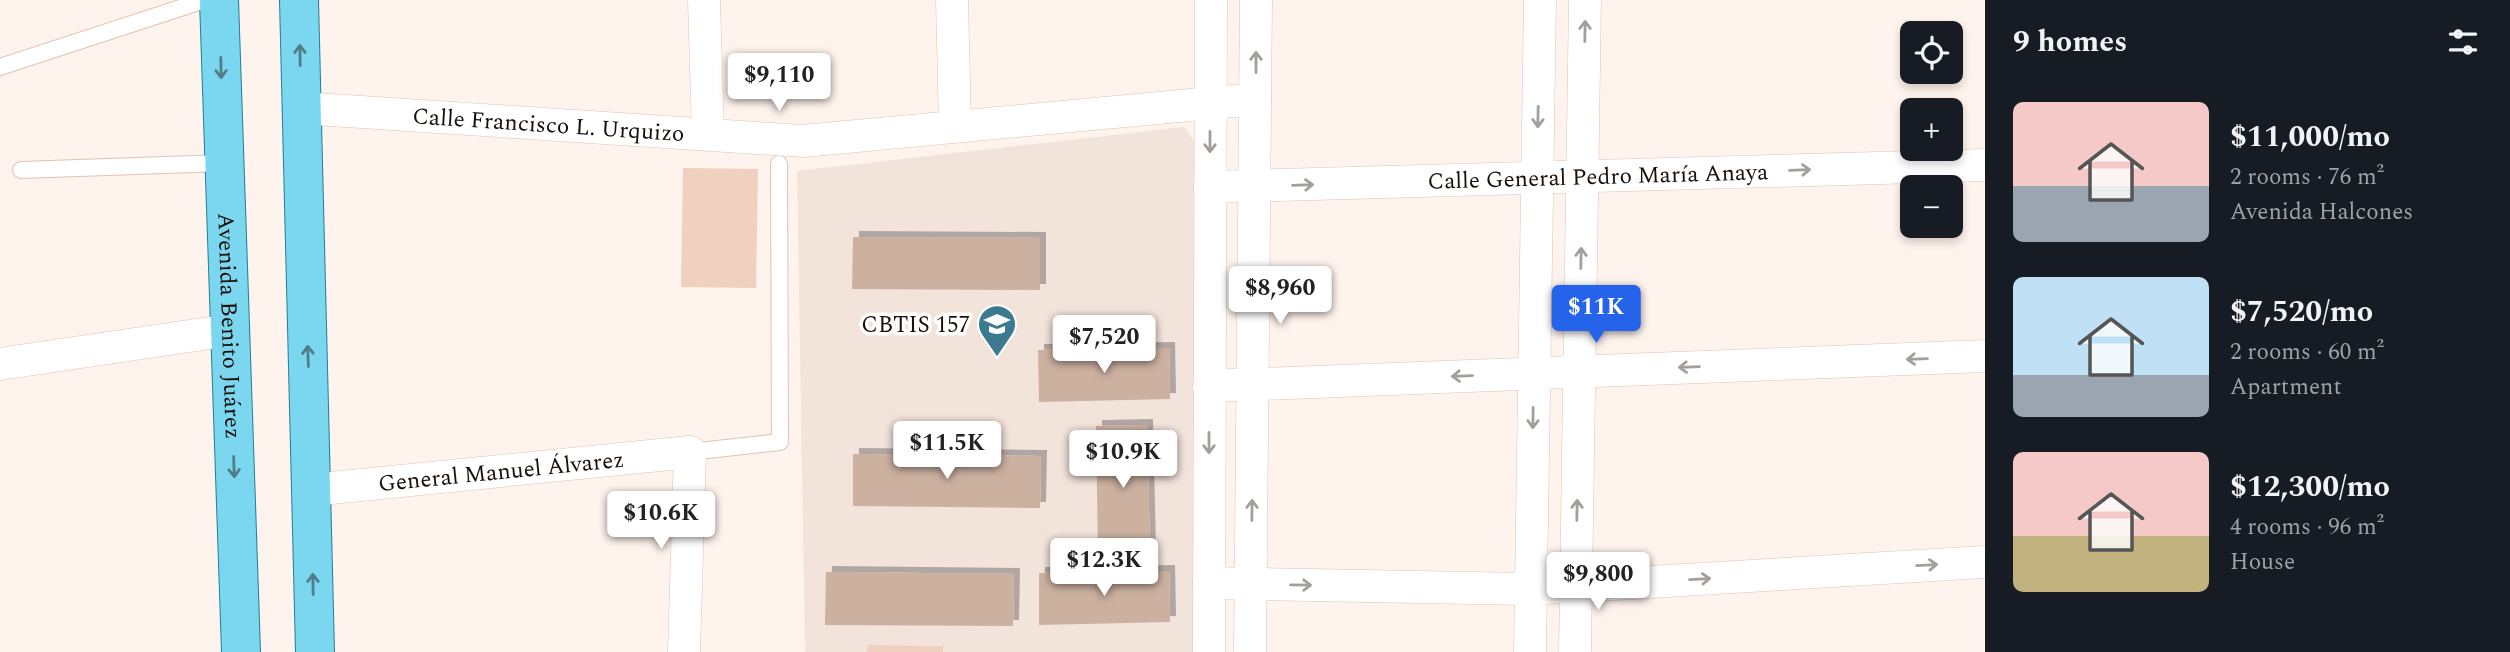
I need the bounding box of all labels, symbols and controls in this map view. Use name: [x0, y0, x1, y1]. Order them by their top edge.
text: 9 homes: [2013, 19, 2127, 65]
one-way arrow: [1578, 20, 1592, 43]
map controls: [1900, 21, 1963, 238]
button: locate: [1900, 21, 1963, 84]
icon: filters: [2444, 23, 2482, 61]
one-way arrow: [293, 44, 306, 67]
one-way arrow: [1249, 51, 1263, 74]
pin: $9,110: [722, 54, 836, 113]
one-way arrow: [214, 56, 227, 79]
text: $9,110: [744, 58, 814, 93]
button: +: [1900, 98, 1963, 161]
street label: Calle Francisco L. Urquizo: [411, 99, 686, 152]
one-way arrow: [1531, 105, 1544, 128]
text: $11,000/mo: [2230, 114, 2390, 160]
one-way arrow: [1203, 130, 1217, 153]
icon: home: [2069, 130, 2153, 214]
street label: Calle General Pedro María Anaya: [1427, 155, 1769, 200]
text: 2 rooms · 76 m²: [2230, 160, 2384, 195]
one-way arrow: [1788, 164, 1811, 177]
button: −: [1900, 175, 1963, 238]
one-way arrow: [1291, 178, 1314, 191]
text: Avenida Halcones: [2230, 195, 2413, 230]
street label: Avenida Benito Juárez: [207, 212, 250, 440]
one-way arrow: [1574, 247, 1588, 270]
pin: $8,960: [1223, 266, 1337, 326]
text: $8,960: [1245, 271, 1315, 306]
pin: $11K: [1555, 286, 1637, 345]
text: $7,520/mo: [2230, 289, 2373, 335]
text: $11K: [1568, 290, 1624, 325]
school or university icon: CBTIS 157: [976, 303, 1018, 358]
icon: home: [2069, 305, 2153, 389]
place label: CBTIS 157: [861, 308, 970, 343]
pin: $7,520: [1047, 316, 1161, 375]
text: $7,520: [1069, 320, 1139, 355]
text: 2 rooms · 60 m²: [2230, 335, 2384, 370]
one-way arrow: [301, 345, 314, 368]
one-way arrow: [1906, 352, 1929, 365]
one-way arrow: [1678, 361, 1701, 374]
one-way arrow: [1451, 370, 1474, 383]
text: Apartment: [2230, 370, 2342, 405]
one-way arrow: [1526, 406, 1540, 429]
pin: $11.5K: [890, 421, 1004, 481]
text: $11.5K: [909, 426, 985, 461]
pin: $10.9K: [1066, 430, 1180, 490]
one-way arrow: [1202, 431, 1216, 454]
text: $10.9K: [1085, 435, 1161, 470]
street label: General Manuel Álvarez: [377, 443, 626, 502]
one-way arrow: [228, 455, 241, 478]
text: $12,300/mo: [2230, 464, 2390, 510]
icon: home: [2069, 480, 2153, 564]
pin: $10.6K: [604, 491, 718, 551]
text: $10.6K: [623, 496, 699, 531]
one-way arrow: [1245, 499, 1259, 522]
one-way arrow: [1570, 499, 1584, 522]
text: 4 rooms · 96 m²: [2230, 510, 2384, 545]
pin: $12.3K: [1047, 538, 1161, 598]
text: $12.3K: [1066, 543, 1142, 578]
text: House: [2230, 545, 2295, 580]
pin: $9,800: [1541, 552, 1655, 612]
text: $9,800: [1563, 557, 1633, 592]
one-way arrow: [1915, 559, 1938, 572]
one-way arrow: [1688, 572, 1711, 585]
one-way arrow: [307, 573, 320, 596]
one-way arrow: [1290, 578, 1313, 592]

